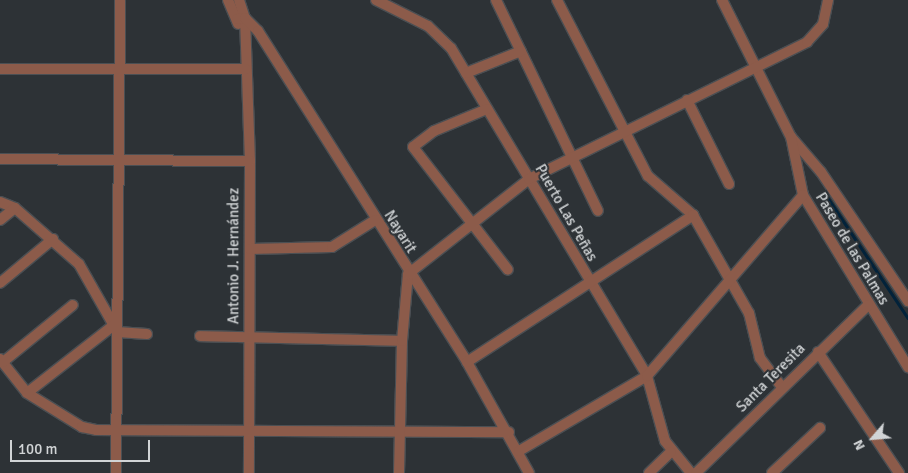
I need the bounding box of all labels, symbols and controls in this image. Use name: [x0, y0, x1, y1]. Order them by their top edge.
street label: Puerto Las Peñas: [531, 161, 601, 265]
street label: Antonio J. Hernández: [225, 188, 243, 324]
street label: Paseo de las Palmas: [811, 190, 893, 308]
street label: Nayarit: [380, 207, 420, 257]
street label: Santa Teresita: [733, 340, 809, 416]
north arrow: [848, 413, 898, 463]
scale bar: [12, 430, 152, 462]
text: N: [849, 437, 869, 453]
text: 100 m: [18, 440, 58, 458]

